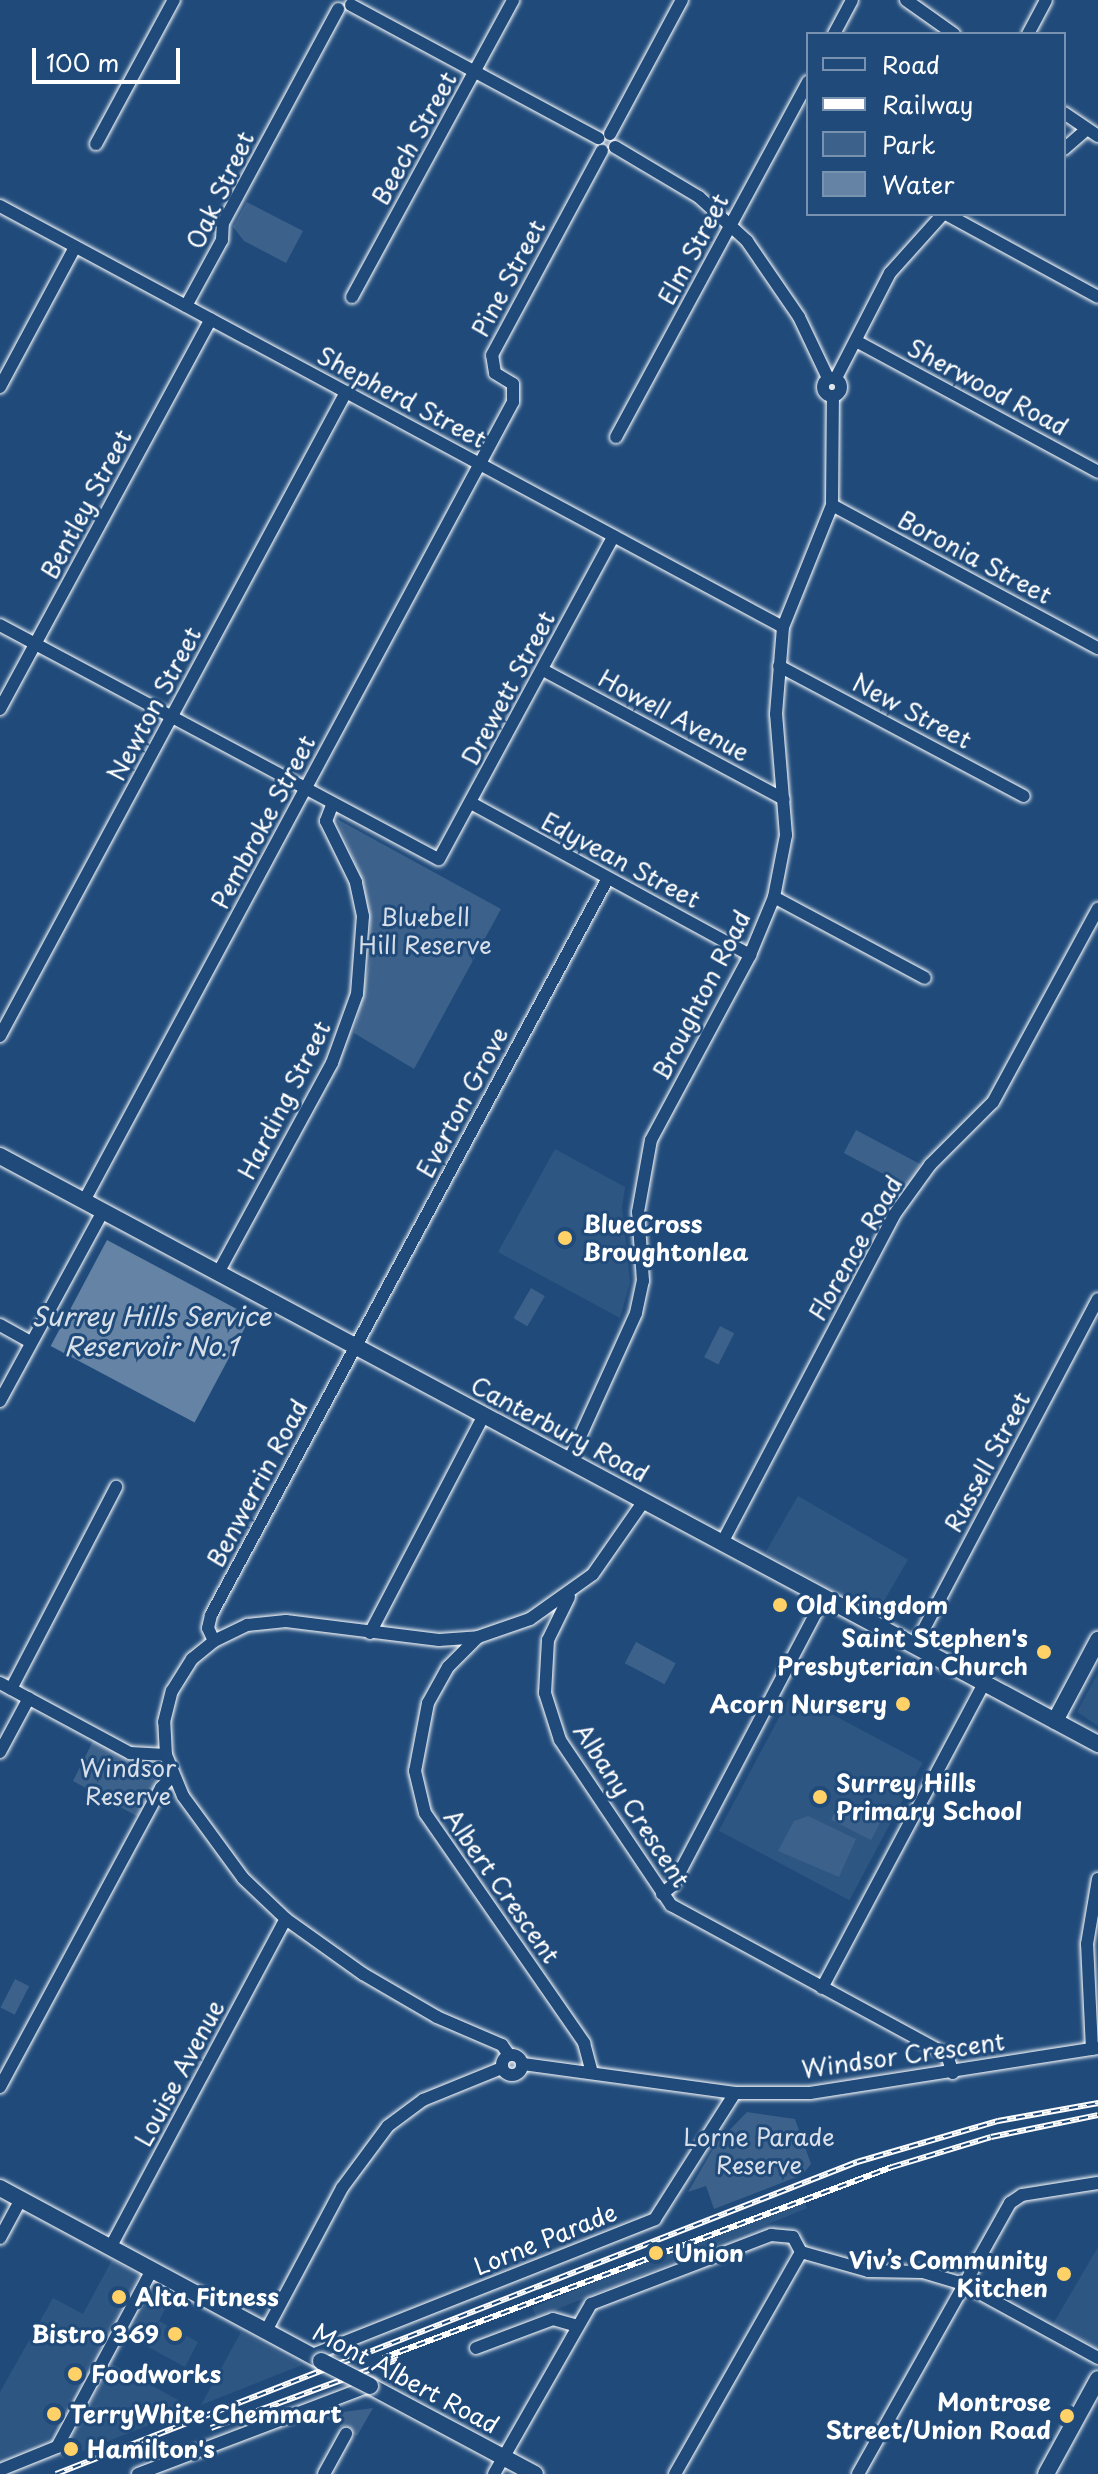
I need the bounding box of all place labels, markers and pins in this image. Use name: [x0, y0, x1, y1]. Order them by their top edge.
place label: BlueCross Broughtonlea: [583, 1210, 749, 1266]
marker: BlueCross Broughtonlea: [554, 1227, 576, 1249]
place label: Old Kingdom: [796, 1591, 950, 1619]
marker: Old Kingdom: [771, 1596, 789, 1614]
place label: Saint Stephen's Presbyterian Church: [777, 1624, 1028, 1680]
marker: Saint Stephen's Presbyterian Church: [1035, 1643, 1053, 1661]
place label: Acorn Nursery: [709, 1690, 887, 1718]
marker: Acorn Nursery: [894, 1695, 912, 1713]
place label: Surrey Hills Primary School: [836, 1769, 1022, 1825]
marker: Surrey Hills Primary School: [811, 1788, 829, 1806]
place label: Union: [674, 2239, 744, 2267]
marker: Union: [645, 2242, 667, 2264]
place label: Viv’s Community Kitchen: [848, 2246, 1048, 2302]
marker: Viv’s Community Kitchen: [1055, 2265, 1073, 2283]
place label: Alta Fitness: [135, 2283, 280, 2311]
marker: Alta Fitness: [110, 2288, 128, 2306]
place label: Bistro 369: [31, 2320, 159, 2348]
marker: Bistro 369: [166, 2325, 184, 2343]
place label: Foodworks: [91, 2360, 221, 2388]
marker: Foodworks: [66, 2365, 84, 2383]
place label: Montrose Street/Union Road: [825, 2388, 1051, 2444]
place label: TerryWhite Chemmart: [70, 2400, 344, 2428]
marker: TerryWhite Chemmart: [45, 2405, 63, 2423]
marker: Montrose Street/Union Road: [1058, 2407, 1076, 2425]
place label: Hamilton's: [87, 2435, 215, 2463]
marker: Hamilton's: [62, 2440, 80, 2458]

